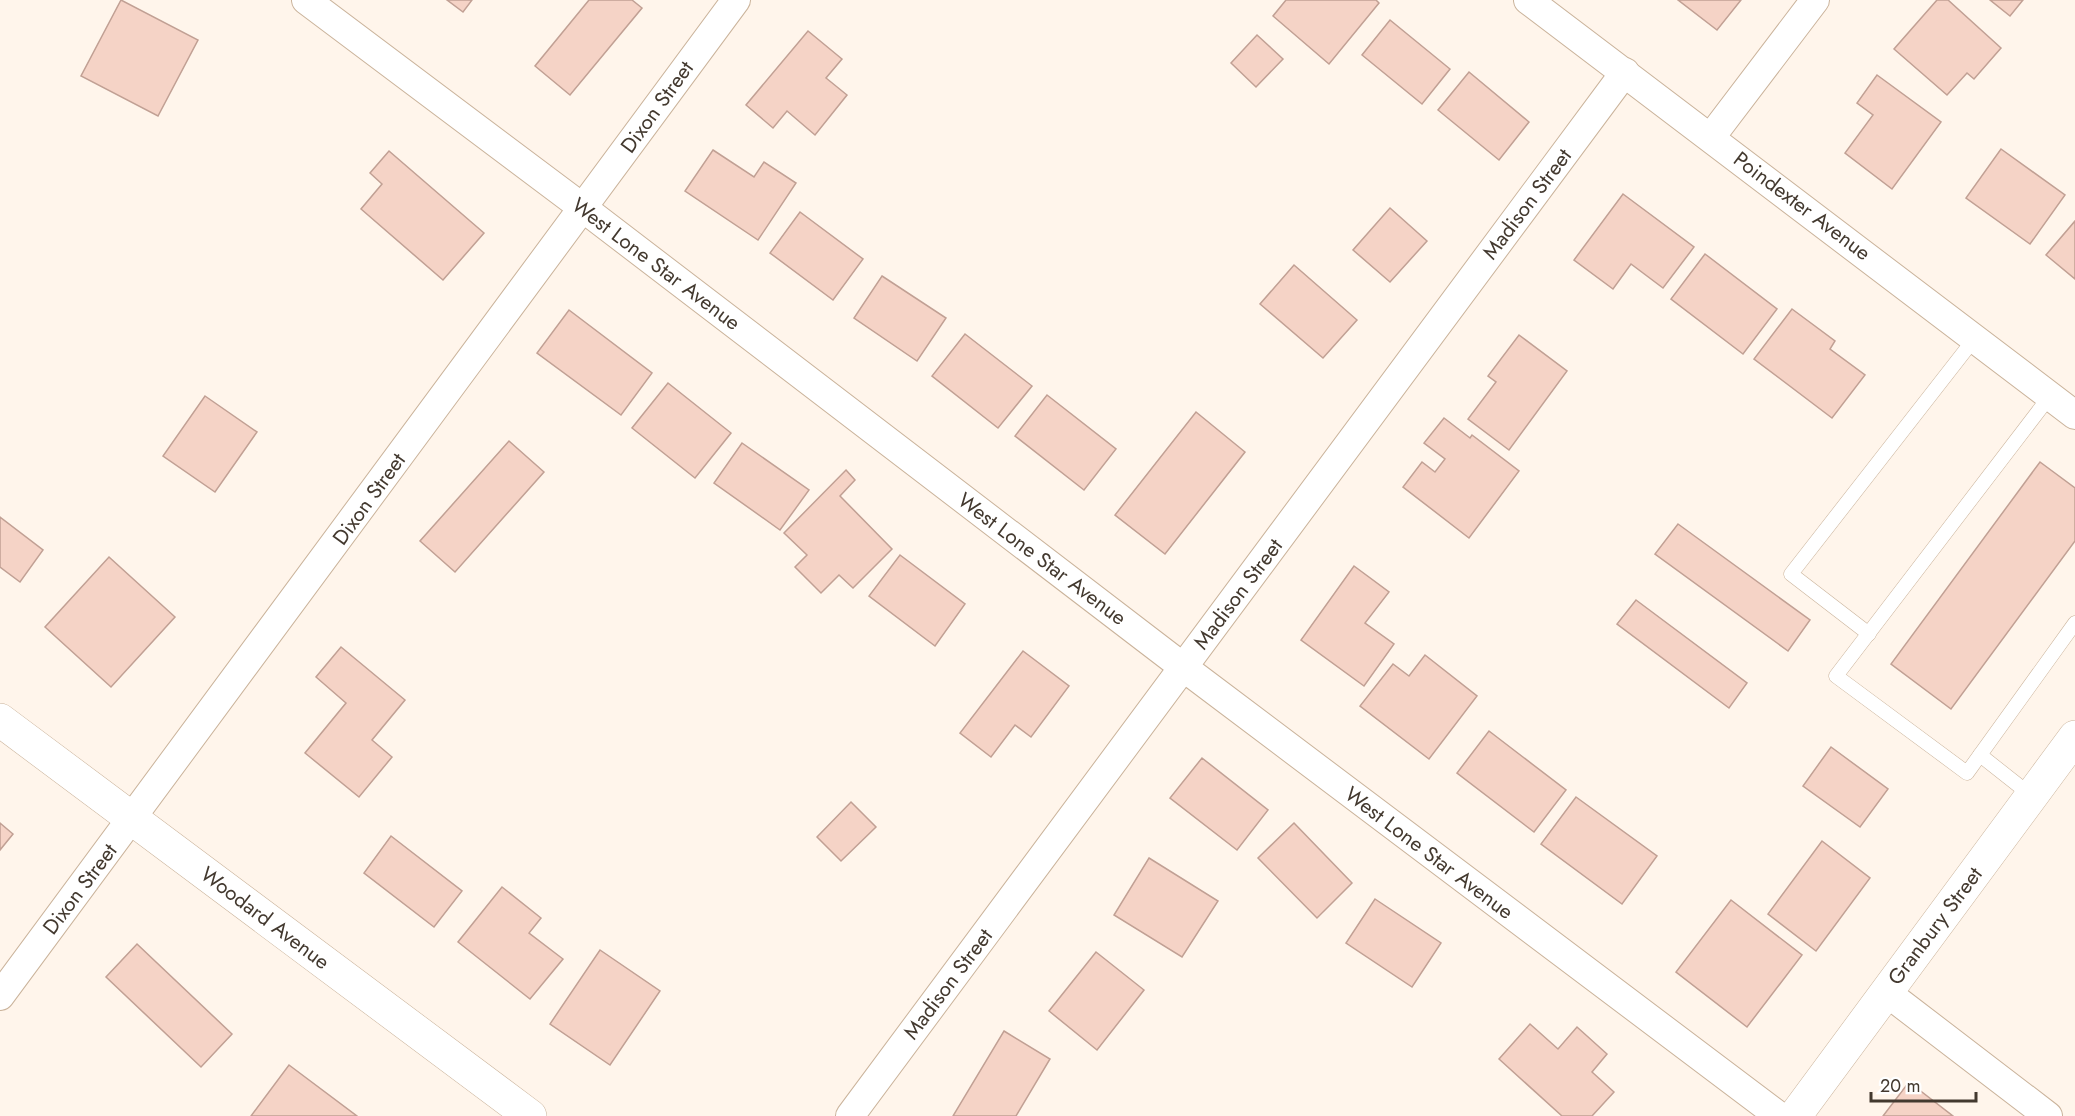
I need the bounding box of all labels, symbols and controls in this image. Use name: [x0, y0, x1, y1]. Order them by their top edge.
street label: Dixon Street: [613, 55, 701, 159]
street label: Madison Street: [1475, 142, 1579, 266]
street label: Poindexter Avenue: [1727, 144, 1877, 268]
street label: West Lone Star Avenue: [565, 191, 747, 338]
street label: Dixon Street: [325, 447, 413, 551]
street label: West Lone Star Avenue: [951, 486, 1133, 633]
street label: Madison Street: [1186, 532, 1290, 656]
street label: West Lone Star Avenue: [1338, 780, 1520, 927]
street label: Dixon Street: [36, 837, 124, 941]
street label: Woodard Avenue: [194, 859, 336, 977]
street label: Granbury Street: [1881, 861, 1989, 991]
street label: Madison Street: [896, 922, 1000, 1046]
scale bar: [1871, 1065, 1976, 1103]
text: 20 m: [1880, 1073, 1920, 1099]

